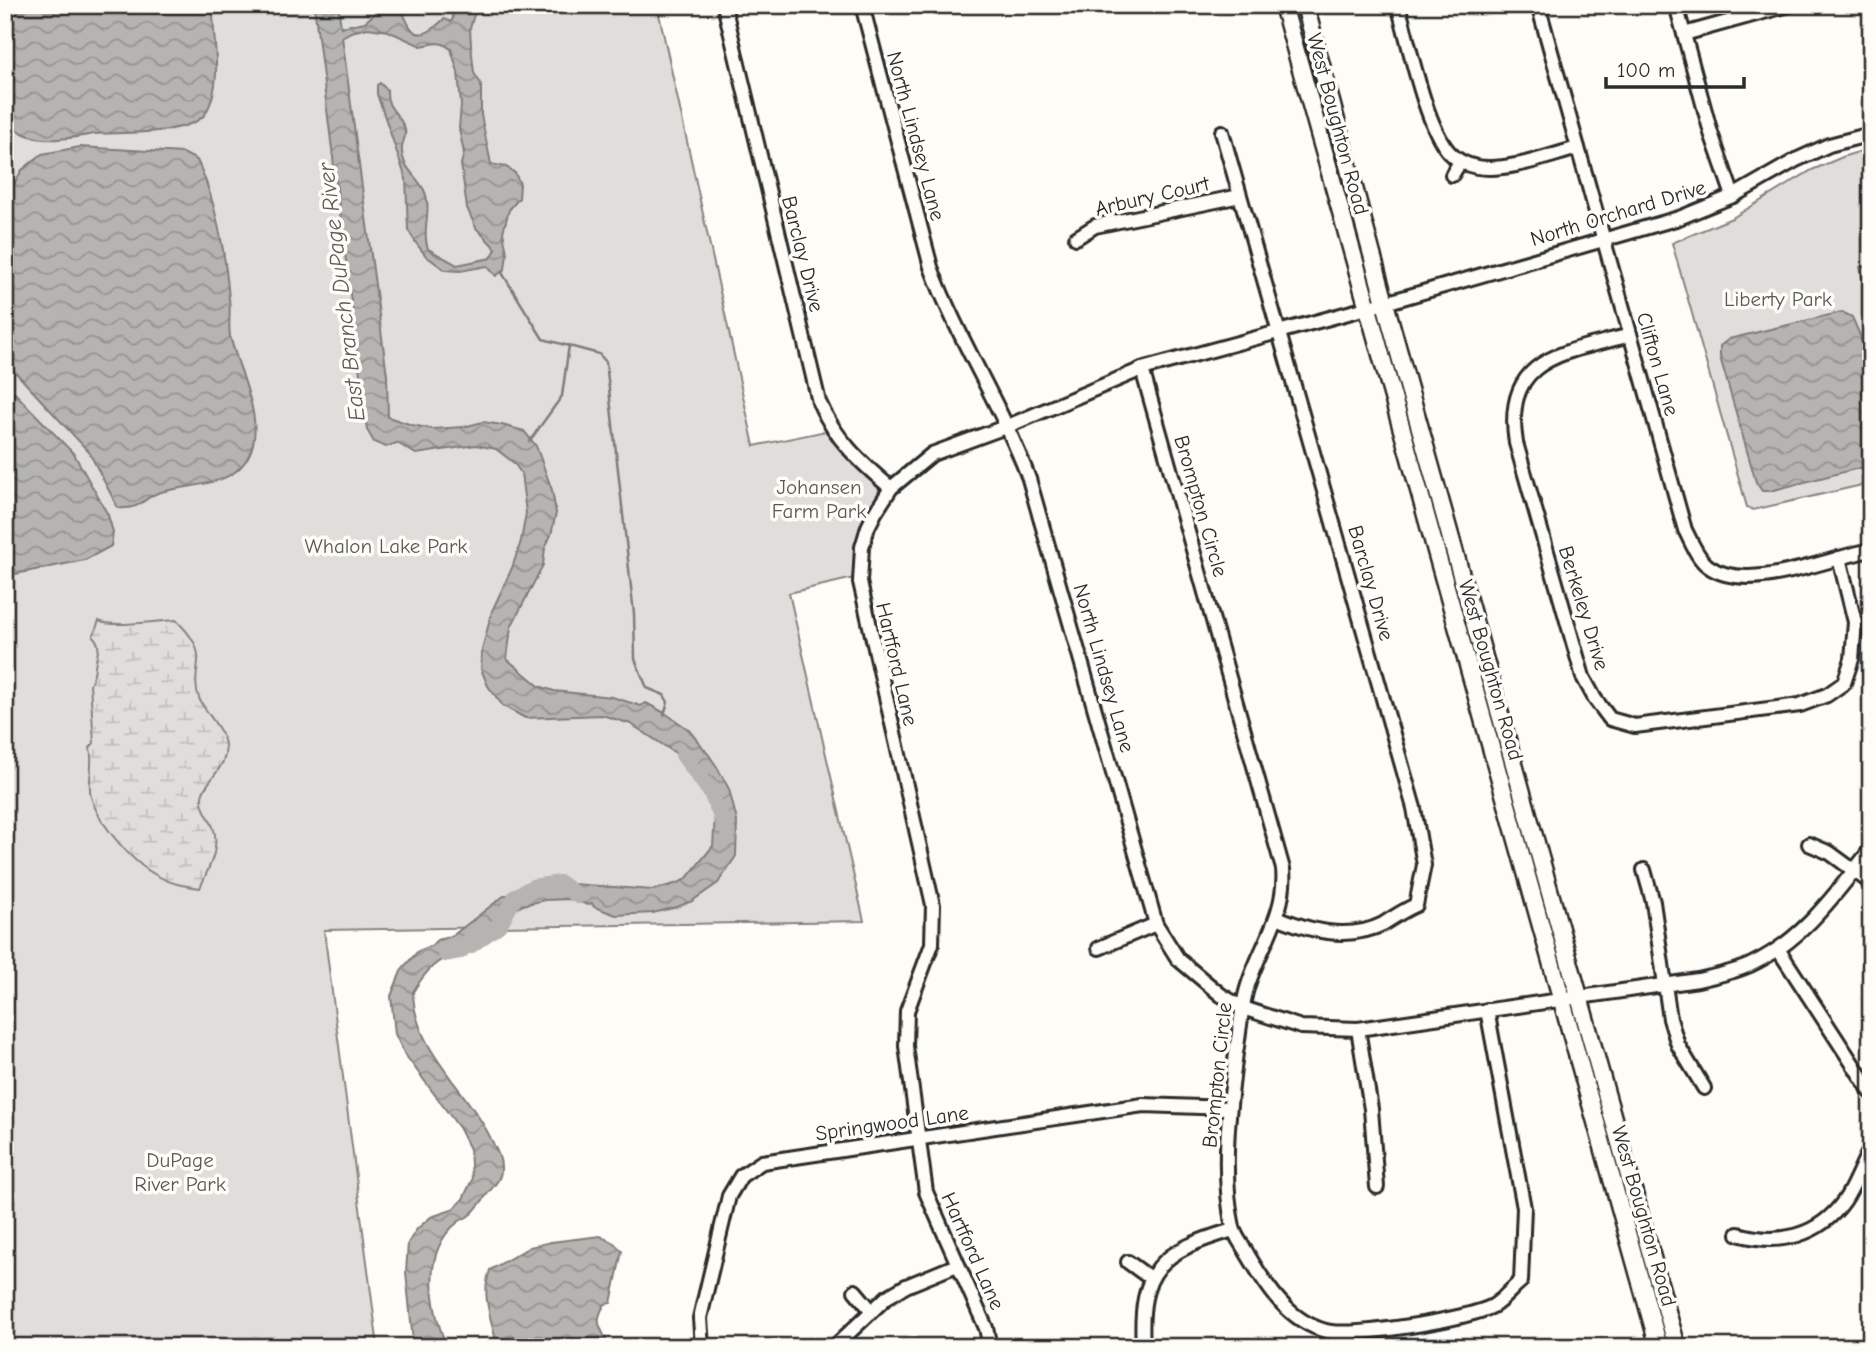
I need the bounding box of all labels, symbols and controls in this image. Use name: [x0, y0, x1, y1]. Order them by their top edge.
street label: West Boughton Road: [1302, 31, 1374, 217]
scale bar: [1606, 46, 1745, 90]
street label: North Lindsey Lane: [882, 49, 950, 223]
text: 100 m: [1617, 58, 1675, 82]
water label: East Branch DuPage River: [312, 160, 371, 423]
street label: Arbury Court: [1093, 171, 1212, 221]
street label: North Orchard Drive: [1527, 175, 1709, 251]
street label: Barclay Drive: [777, 194, 829, 314]
park label: Liberty Park: [1724, 287, 1832, 311]
street label: Clifton Lane: [1632, 310, 1684, 418]
street label: Brompton Circle: [1169, 432, 1233, 580]
park label: Johansen Farm Park: [772, 475, 866, 523]
street label: Barclay Drive: [1343, 523, 1399, 643]
park label: Whalon Lake Park: [304, 534, 468, 558]
street label: Berkeley Drive: [1554, 543, 1614, 673]
street label: West Boughton Road: [1454, 577, 1528, 763]
street label: North Lindsey Lane: [1068, 581, 1140, 755]
street label: Hartford Lane: [871, 600, 923, 728]
street label: Brompton Circle: [1197, 1001, 1237, 1149]
street label: Springwood Lane: [814, 1100, 970, 1146]
street label: West Boughton Road: [1607, 1123, 1681, 1309]
park label: DuPage River Park: [134, 1148, 226, 1196]
street label: Hartford Lane: [936, 1189, 1010, 1313]

